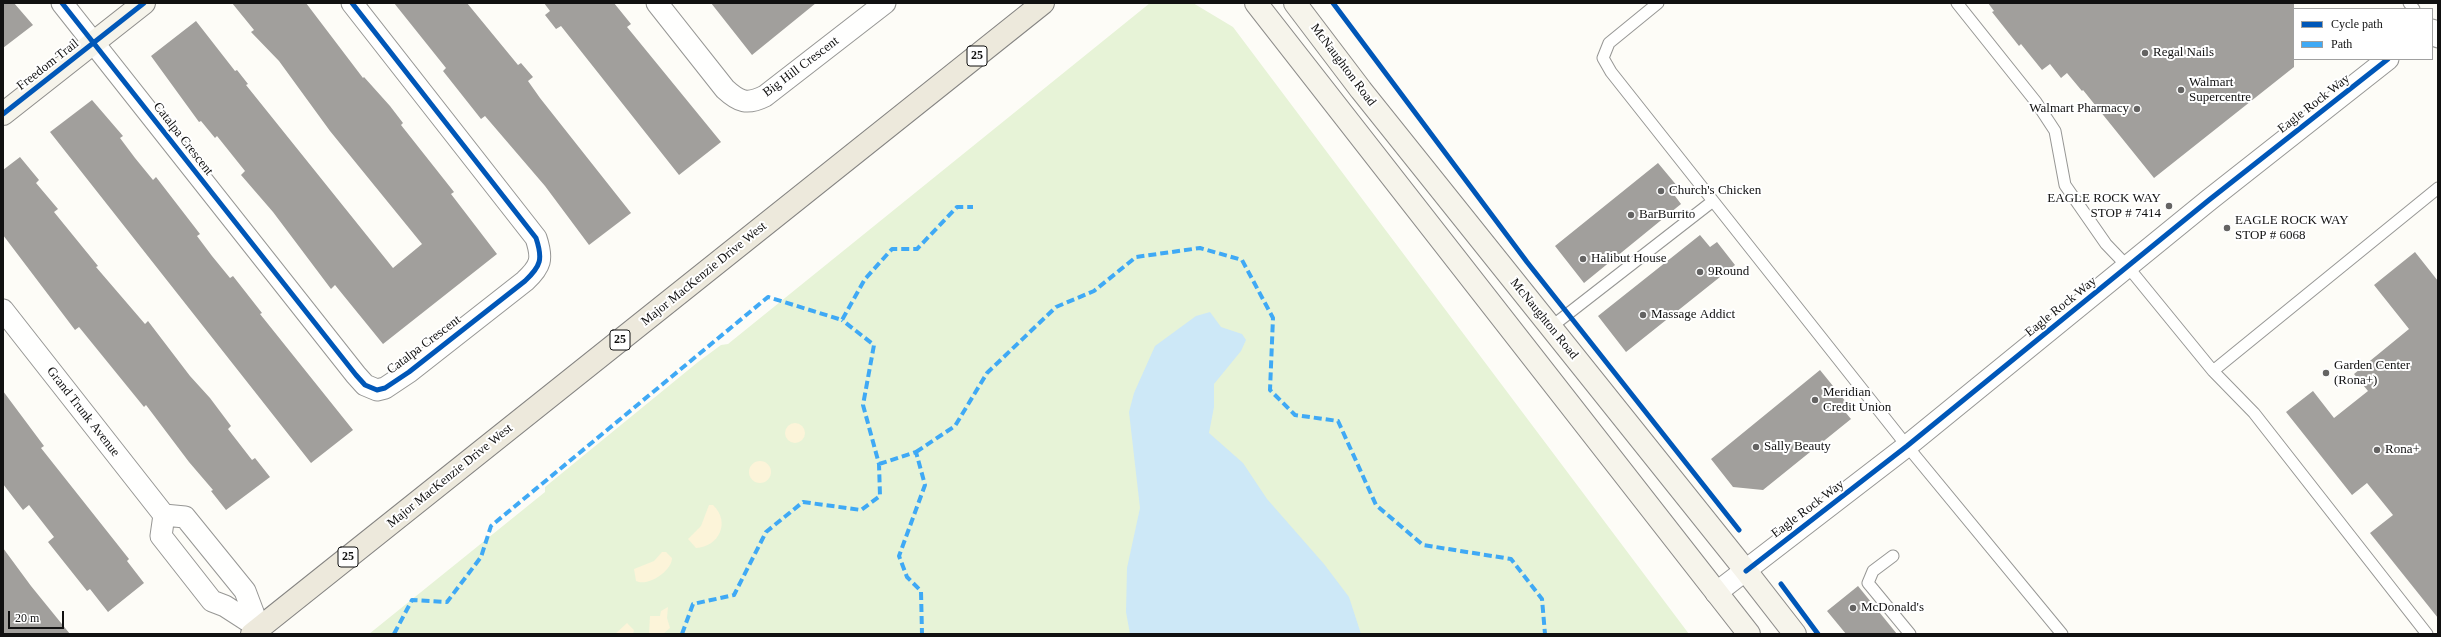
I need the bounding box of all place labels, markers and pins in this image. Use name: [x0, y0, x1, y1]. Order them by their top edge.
place label: Regal Nails: [2153, 45, 2214, 61]
marker: Regal Nails: [2140, 48, 2150, 58]
place label: Walmart Supercentre: [2189, 75, 2251, 106]
marker: Walmart Supercentre: [2176, 85, 2186, 95]
place label: Walmart Pharmacy: [2029, 101, 2129, 117]
marker: Walmart Pharmacy: [2132, 104, 2142, 114]
place label: Church's Chicken: [1669, 183, 1761, 199]
marker: Church's Chicken: [1656, 186, 1666, 196]
place label: EAGLE ROCK WAY STOP # 7414: [2047, 191, 2161, 222]
marker: EAGLE ROCK WAY STOP # 7414: [2164, 201, 2174, 211]
place label: BarBurrito: [1639, 207, 1695, 223]
marker: BarBurrito: [1626, 210, 1636, 220]
place label: EAGLE ROCK WAY STOP # 6068: [2235, 213, 2349, 244]
marker: EAGLE ROCK WAY STOP # 6068: [2222, 223, 2232, 233]
place label: Halibut House: [1591, 251, 1666, 267]
marker: Halibut House: [1578, 254, 1588, 264]
place label: 9Round: [1708, 264, 1749, 280]
marker: 9Round: [1695, 267, 1705, 277]
place label: Massage Addict: [1651, 307, 1735, 323]
marker: Massage Addict: [1638, 310, 1648, 320]
place label: Garden Center (Rona+): [2334, 358, 2410, 389]
marker: Garden Center (Rona+): [2321, 368, 2331, 378]
place label: Meridian Credit Union: [1823, 385, 1891, 416]
marker: Meridian Credit Union: [1810, 395, 1820, 405]
place label: Sally Beauty: [1764, 439, 1831, 455]
marker: Sally Beauty: [1751, 442, 1761, 452]
place label: Rona+: [2385, 442, 2420, 458]
marker: Rona+: [2372, 445, 2382, 455]
place label: McDonald's: [1861, 600, 1924, 616]
marker: McDonald's: [1848, 603, 1858, 613]

